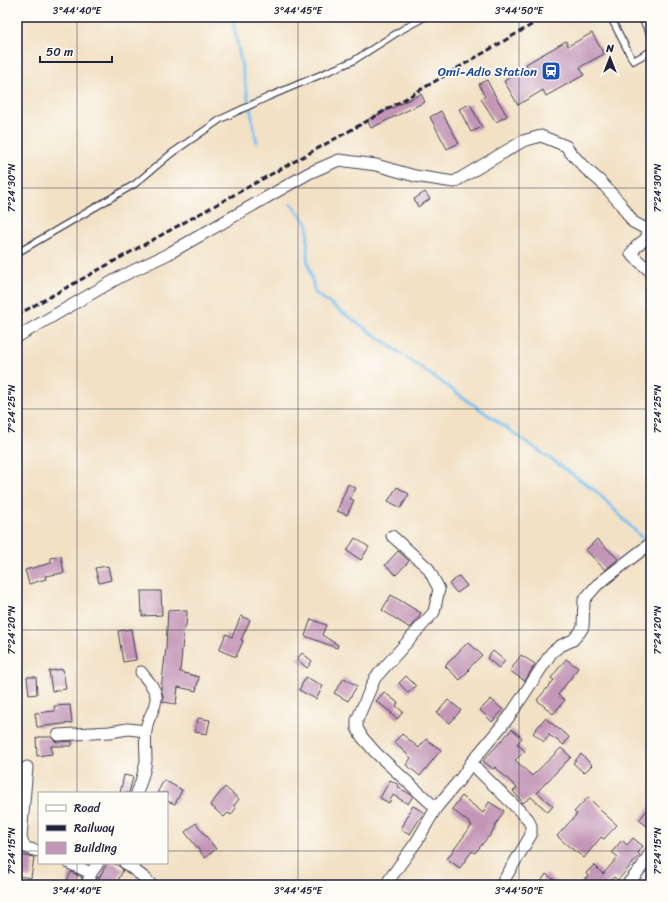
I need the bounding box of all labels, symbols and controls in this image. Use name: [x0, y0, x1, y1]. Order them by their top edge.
text: 3°44'40"E: [53, 2, 103, 20]
text: 3°44'45"E: [274, 2, 323, 20]
text: 3°44'50"E: [495, 2, 545, 20]
scale bar: [40, 38, 112, 64]
north arrow: [590, 38, 630, 78]
text: N: [605, 39, 614, 58]
text: 50 m: [46, 41, 73, 63]
place label: Omi-Adio Station: [438, 60, 537, 83]
station icon: Omi-Adio Station: [540, 60, 562, 82]
text: 7°24'30"N: [3, 164, 21, 212]
text: 7°24'30"N: [649, 164, 667, 212]
text: 7°24'25"N: [3, 385, 21, 433]
text: 7°24'25"N: [649, 385, 667, 433]
text: 7°24'20"N: [3, 605, 21, 654]
text: 7°24'20"N: [649, 605, 667, 654]
legend: [38, 792, 168, 864]
text: Road: [74, 797, 101, 819]
text: Railway: [74, 817, 115, 839]
text: 7°24'15"N: [3, 827, 21, 875]
text: 7°24'15"N: [649, 827, 667, 875]
text: Building: [74, 837, 117, 859]
text: 3°44'40"E: [53, 882, 103, 900]
text: 3°44'45"E: [274, 882, 323, 900]
text: 3°44'50"E: [495, 882, 545, 900]

